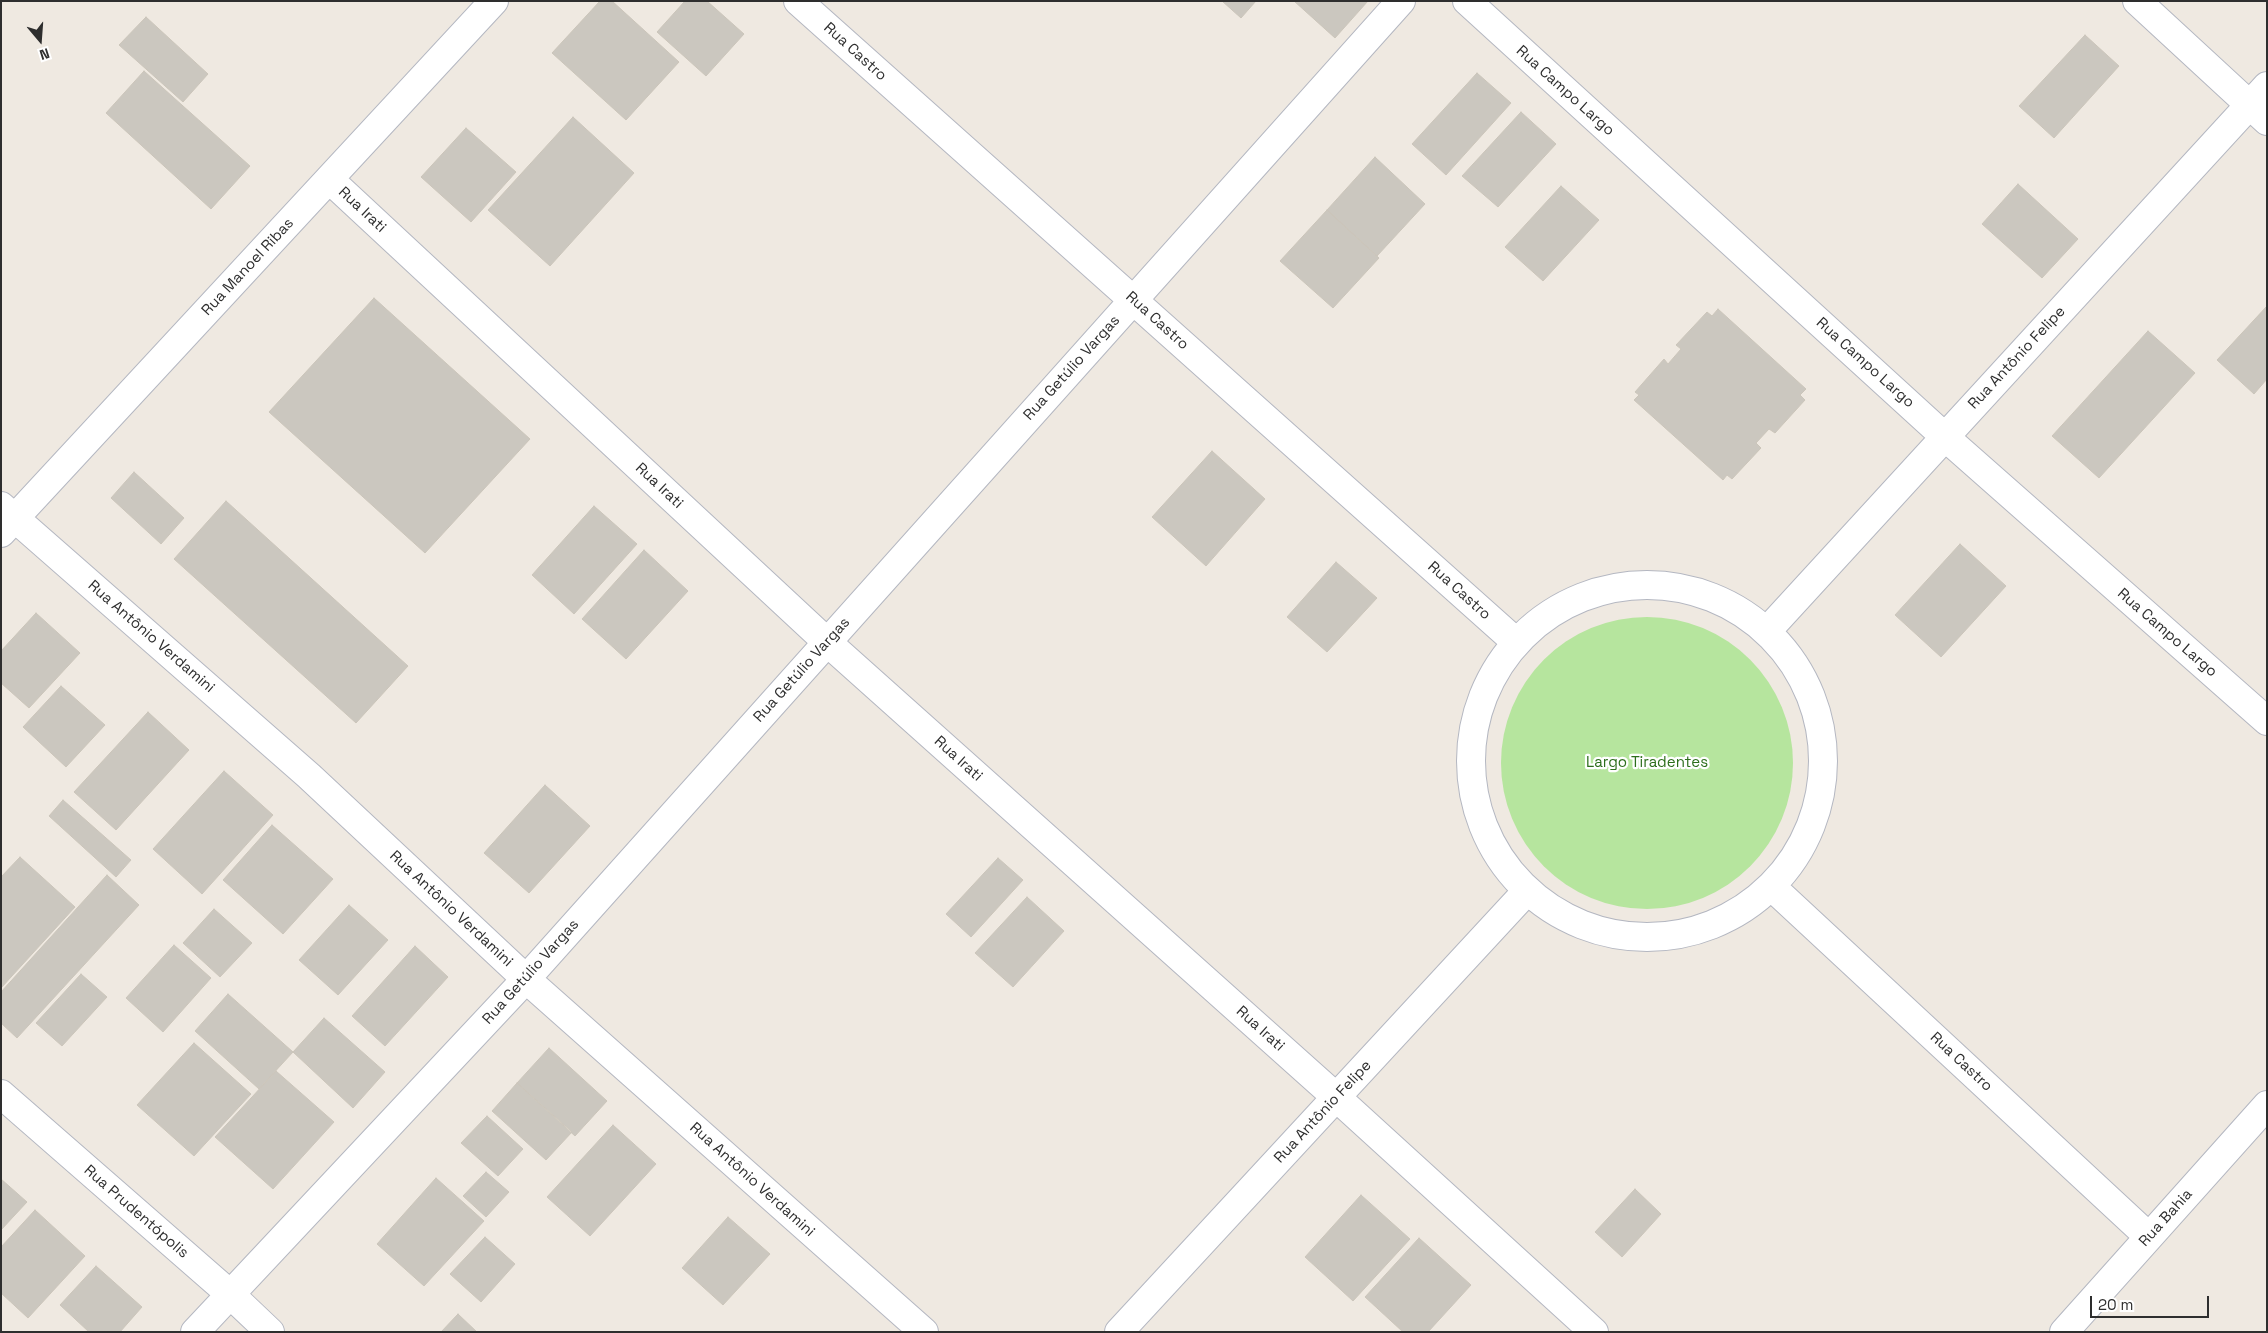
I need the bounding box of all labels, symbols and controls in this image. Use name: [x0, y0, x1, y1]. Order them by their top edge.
north arrow: [15, 15, 65, 65]
street label: Rua Castro: [820, 19, 890, 85]
street label: Rua Campo Largo: [1512, 42, 1618, 140]
text: N: [37, 44, 52, 64]
street label: Rua Irati: [334, 183, 390, 237]
street label: Rua Manoel Ribas: [198, 214, 298, 320]
street label: Rua Castro: [1122, 288, 1192, 354]
street label: Rua Antônio Felipe: [1965, 303, 2069, 413]
street label: Rua Getúlio Vargas: [1020, 312, 1124, 424]
street label: Rua Campo Largo: [1812, 314, 1918, 412]
street label: Rua Irati: [631, 459, 687, 513]
street label: Rua Castro: [1424, 558, 1494, 624]
street label: Rua Antônio Verdamini: [84, 577, 218, 697]
street label: Rua Campo Largo: [2113, 585, 2221, 681]
street label: Rua Getúlio Vargas: [750, 614, 854, 726]
street label: Rua Irati: [930, 733, 986, 785]
park label: Largo Tiradentes: [1586, 754, 1708, 772]
street label: Rua Antônio Verdamini: [386, 847, 516, 971]
street label: Rua Getúlio Vargas: [479, 916, 583, 1028]
street label: Rua Irati: [1232, 1003, 1288, 1055]
street label: Rua Castro: [1926, 1029, 1996, 1095]
street label: Rua Antônio Felipe: [1271, 1057, 1375, 1167]
street label: Rua Antônio Verdamini: [686, 1119, 818, 1241]
street label: Rua Prudentópolis: [80, 1162, 192, 1262]
street label: Rua Bahia: [2136, 1186, 2196, 1250]
scale bar: [2093, 1286, 2212, 1318]
text: 20 m: [2098, 1295, 2133, 1314]

